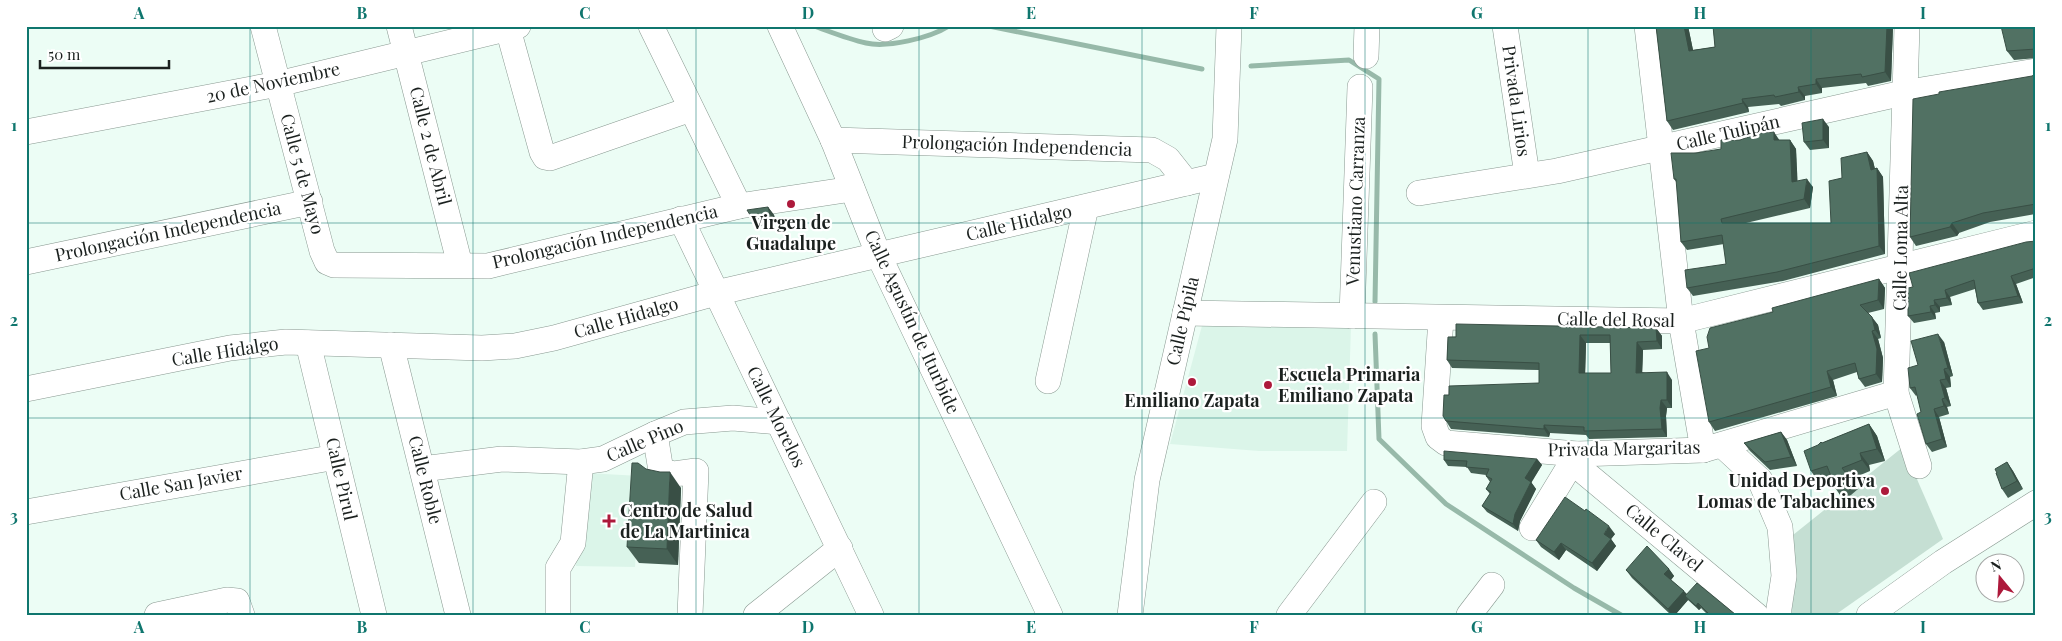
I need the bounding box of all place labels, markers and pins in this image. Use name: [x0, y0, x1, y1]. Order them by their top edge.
marker: Virgen de Guadalupe: [785, 198, 797, 210]
place label: Virgen de Guadalupe: [746, 210, 836, 255]
place label: Escuela Primaria Emiliano Zapata: [1278, 362, 1421, 407]
marker: Emiliano Zapata: [1186, 376, 1198, 388]
marker: Escuela Primaria Emiliano Zapata: [1262, 379, 1274, 391]
place label: Emiliano Zapata: [1124, 388, 1260, 412]
place label: Unidad Deportiva Lomas de Tabachines: [1697, 468, 1876, 513]
marker: Unidad Deportiva Lomas de Tabachines: [1879, 485, 1891, 497]
place label: Centro de Salud de La Martinica: [620, 498, 753, 543]
marker: Centro de Salud de La Martinica: [602, 514, 616, 528]

